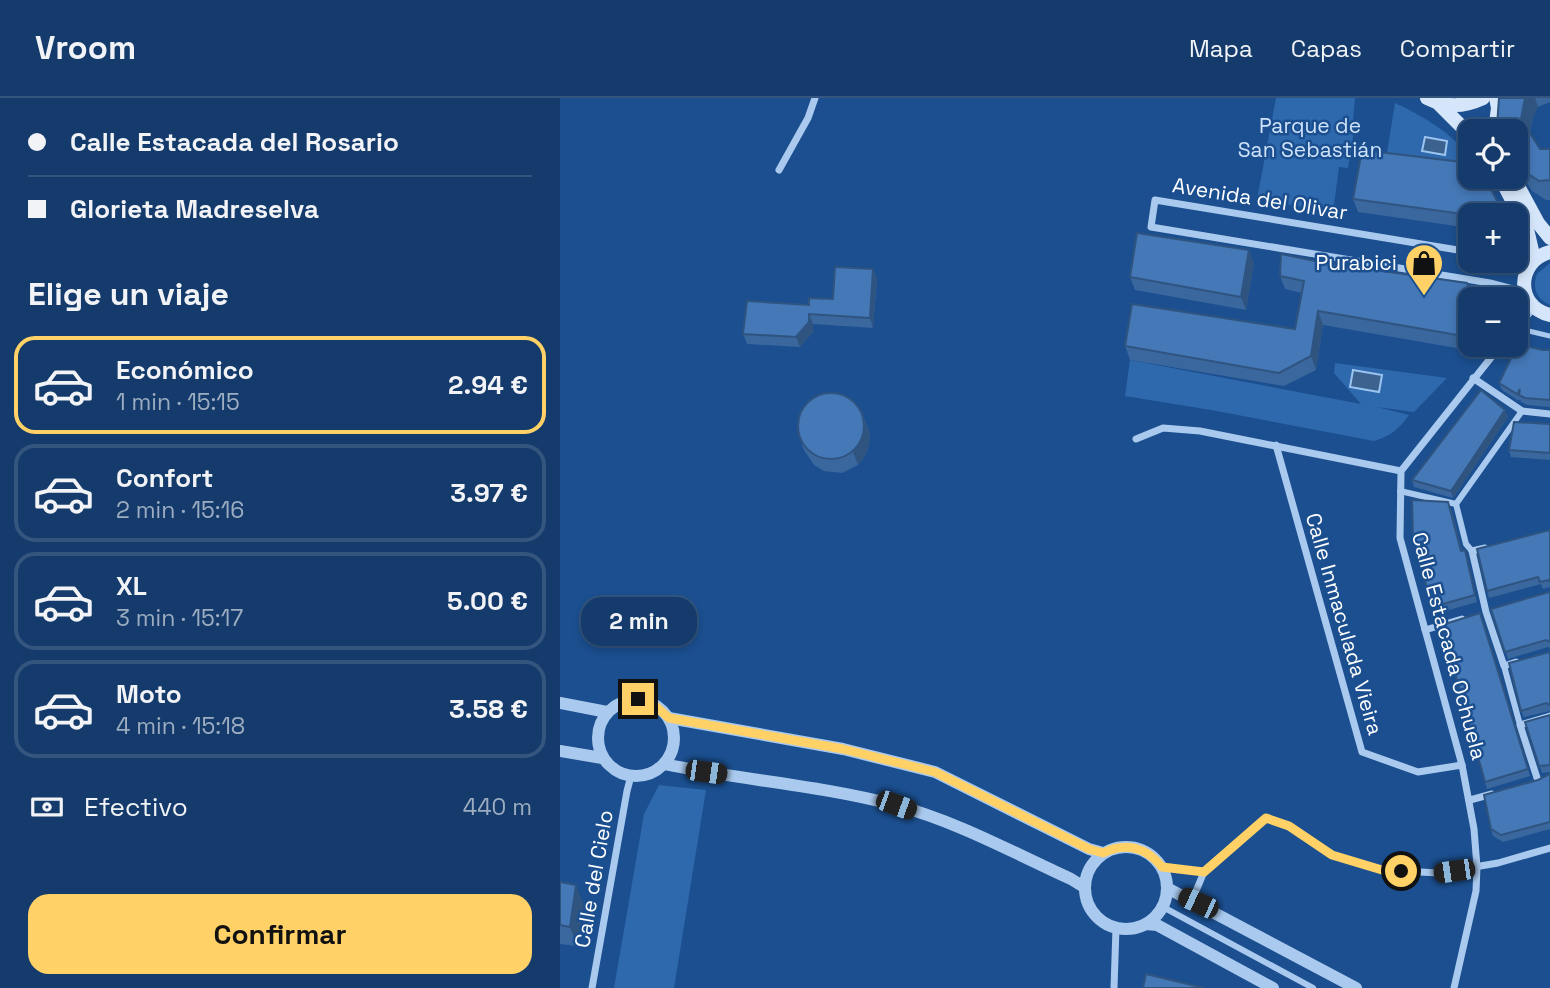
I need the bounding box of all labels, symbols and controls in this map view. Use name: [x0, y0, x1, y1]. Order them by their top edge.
text: Vroom: [35, 27, 136, 69]
text: Mapa: [1189, 33, 1253, 64]
text: Capas: [1291, 33, 1362, 64]
text: Compartir: [1400, 33, 1515, 64]
park label: Parque de San Sebastián: [1238, 112, 1382, 163]
map controls: [1458, 119, 1528, 357]
button: locate: [1458, 119, 1528, 189]
text: Calle Estacada del Rosario: [70, 125, 399, 159]
street label: Avenida del Olivar: [1171, 171, 1350, 226]
text: Glorieta Madreselva: [70, 192, 319, 226]
button: +: [1458, 203, 1528, 273]
shop icon: Purabici: [1403, 242, 1445, 297]
place label: Purabici: [1316, 249, 1397, 276]
text: Elige un viaje: [28, 274, 229, 314]
button: −: [1458, 287, 1528, 357]
text: Económico: [116, 353, 254, 387]
icon: car: [32, 354, 95, 417]
text: 2.94 €: [448, 368, 528, 402]
text: 1 min · 15:15: [116, 387, 240, 417]
text: Confort: [116, 461, 213, 495]
icon: car: [32, 462, 95, 525]
text: 3.97 €: [450, 476, 528, 510]
text: 2 min · 15:16: [116, 495, 244, 525]
street label: Calle Inmaculada Vieira: [1300, 510, 1389, 738]
street label: Calle Estacada Ochuela: [1406, 529, 1493, 763]
text: XL: [116, 569, 147, 603]
icon: car: [32, 570, 95, 633]
text: 5.00 €: [447, 584, 528, 618]
callout: 2 min: [580, 598, 696, 646]
text: 3 min · 15:17: [116, 603, 243, 633]
text: 2 min: [609, 606, 669, 636]
text: Moto: [116, 677, 182, 711]
icon: car: [32, 678, 95, 741]
route end: [622, 683, 654, 715]
text: 3.58 €: [449, 692, 528, 726]
text: 4 min · 15:18: [116, 711, 245, 741]
car: [684, 759, 729, 785]
icon: cash: [28, 788, 66, 826]
car: [873, 788, 920, 822]
text: Efectivo: [84, 790, 188, 824]
text: 440 m: [463, 792, 532, 822]
street label: Calle del Cielo: [568, 808, 619, 950]
route start: [1385, 855, 1417, 887]
car: [1432, 858, 1477, 884]
car: [1175, 885, 1222, 921]
button: Confirmar: [28, 894, 532, 974]

